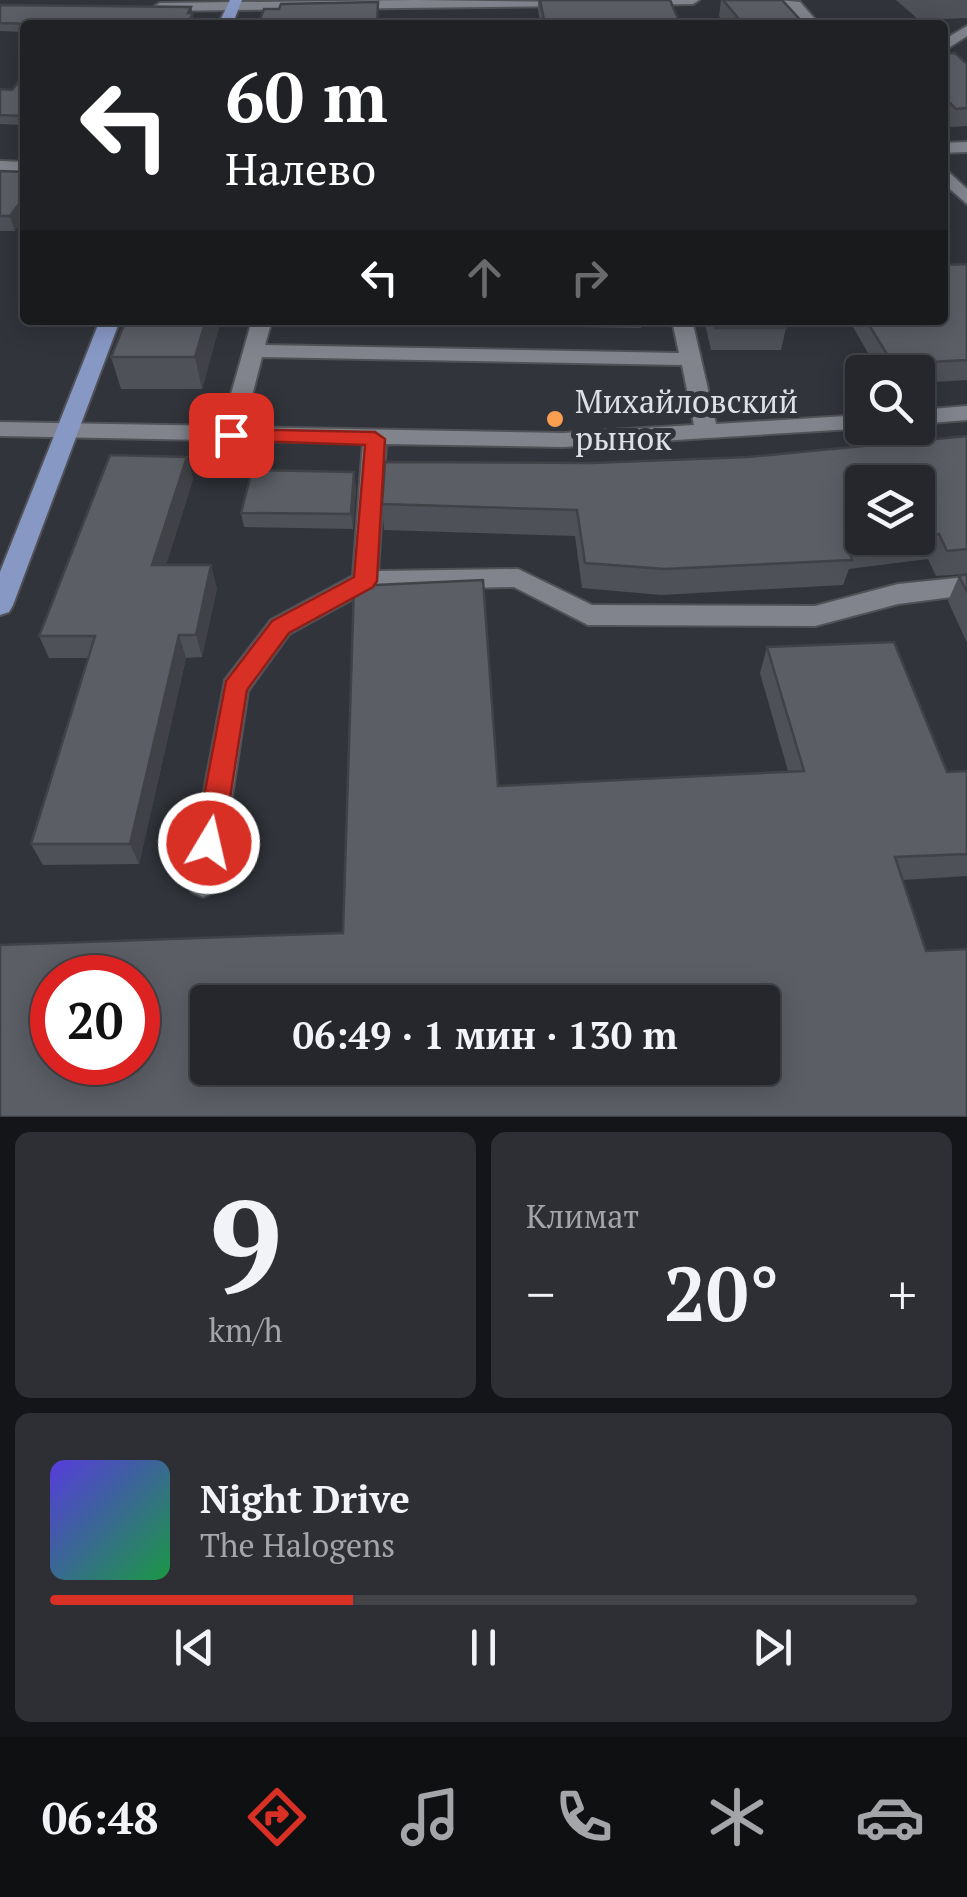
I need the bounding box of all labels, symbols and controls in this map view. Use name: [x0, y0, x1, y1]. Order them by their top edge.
text: 60 m: [225, 49, 388, 142]
icon: left: [60, 60, 190, 190]
text: Налево: [225, 138, 376, 198]
icon: left: [352, 250, 407, 305]
icon: ahead: [457, 250, 512, 305]
icon: right: [562, 250, 617, 305]
map controls: [845, 355, 935, 555]
button: search: [845, 355, 935, 445]
place label: Михайловский рынок: [575, 380, 798, 459]
pin: [189, 393, 274, 478]
icon: arrive: [204, 408, 259, 463]
marker: Михайловский рынок: [544, 408, 566, 430]
button: layers: [845, 465, 935, 555]
position arrow: [157, 791, 261, 895]
speed limit sign: 20: [30, 955, 160, 1085]
text: 06:49 · 1 мин · 130 m: [292, 1010, 678, 1060]
text: 9: [209, 1158, 282, 1330]
text: Климат: [526, 1195, 639, 1237]
text: 20°: [664, 1243, 779, 1342]
text: −: [526, 1257, 555, 1330]
text: +: [888, 1257, 917, 1330]
text: km/h: [209, 1309, 282, 1351]
text: Night Drive: [200, 1474, 410, 1524]
text: The Halogens: [200, 1524, 395, 1566]
icon: previous: [167, 1620, 222, 1675]
icon: pause: [456, 1620, 511, 1675]
icon: next: [745, 1620, 800, 1675]
icon: directions: [242, 1782, 312, 1852]
icon: music: [395, 1782, 465, 1852]
icon: phone: [549, 1782, 619, 1852]
icon: climate: [702, 1782, 772, 1852]
icon: car: [855, 1782, 925, 1852]
text: 06:48: [42, 1787, 159, 1847]

